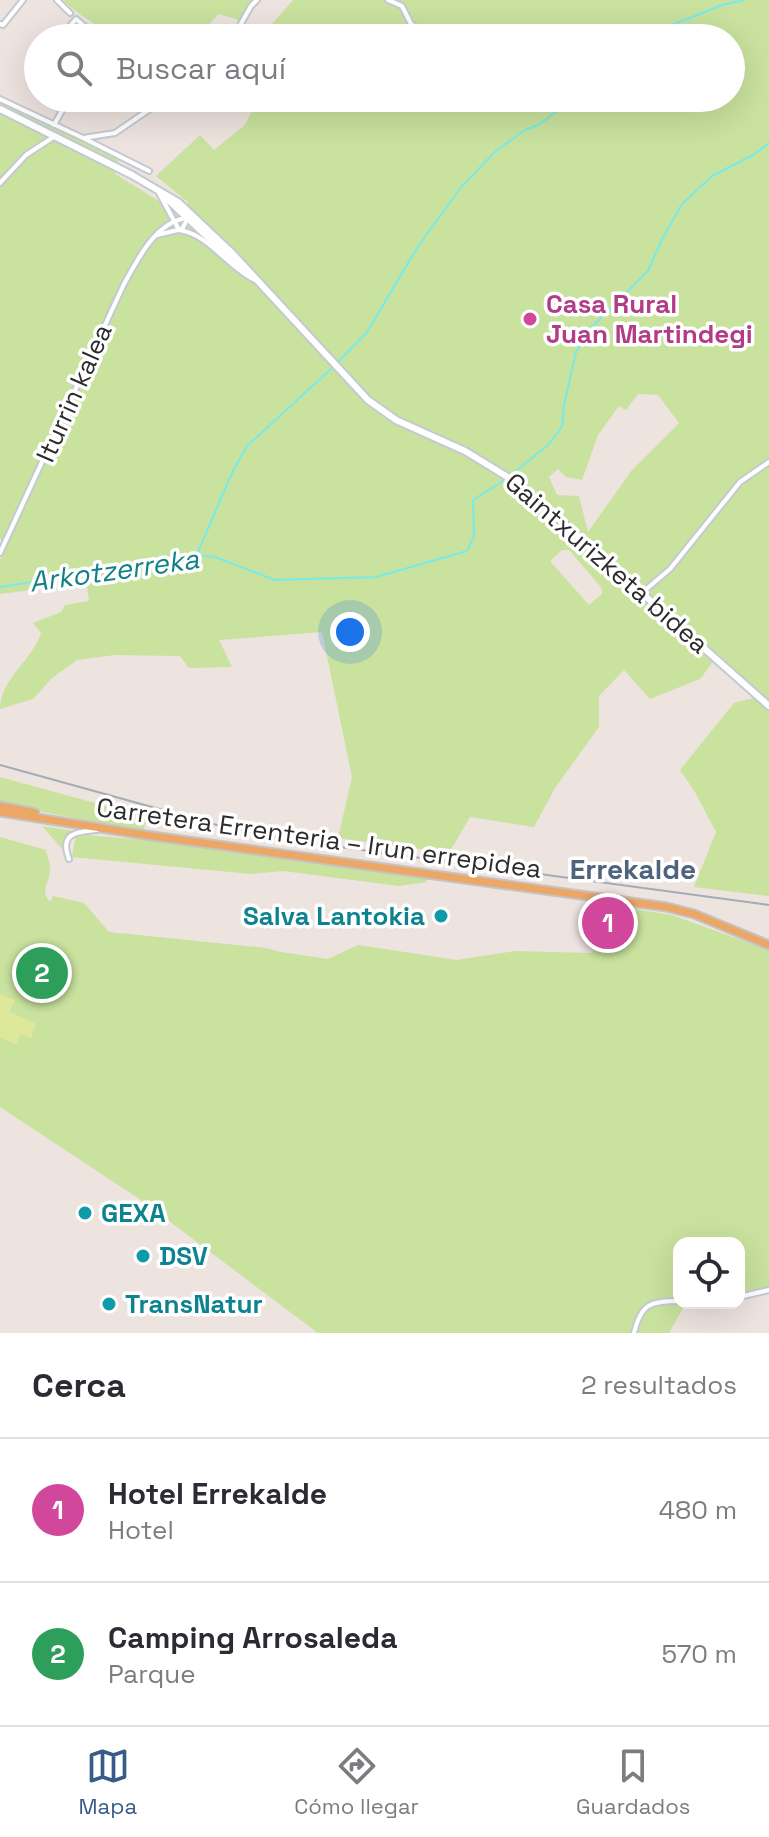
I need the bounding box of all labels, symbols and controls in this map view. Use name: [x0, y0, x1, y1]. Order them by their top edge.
search box: [24, 24, 745, 112]
icon: search: [52, 46, 96, 90]
text: Buscar aquí: [116, 49, 286, 88]
place label: Casa Rural Juan Martindegi: [546, 287, 753, 351]
marker: Casa Rural Juan Martindegi: [521, 310, 539, 328]
street label: Iturrin kalea: [28, 318, 120, 468]
street label: Gaintxurizketa bidea: [498, 465, 716, 661]
water label: Arkotzerreka: [27, 540, 202, 600]
your location: [330, 612, 370, 652]
street label: Carretera Errenteria – Irun errepidea: [94, 790, 544, 886]
district label: Errekalde: [570, 851, 696, 887]
pin: 1: [582, 893, 634, 953]
place label: Salva Lantokia: [243, 899, 425, 933]
marker: Salva Lantokia: [432, 907, 450, 925]
pin: 2: [16, 943, 68, 1003]
place label: GEXA: [101, 1196, 166, 1230]
marker: GEXA: [76, 1204, 94, 1222]
map controls: [673, 1237, 745, 1309]
button: locate: [673, 1237, 745, 1309]
place label: DSV: [159, 1239, 208, 1273]
marker: DSV: [134, 1247, 152, 1265]
place label: TransNatur: [125, 1287, 263, 1321]
marker: TransNatur: [100, 1295, 118, 1313]
text: Cerca: [32, 1364, 126, 1407]
text: 2 resultados: [581, 1368, 737, 1402]
text: Hotel Errekalde: [108, 1474, 327, 1513]
text: 1: [52, 1493, 64, 1527]
text: 480 m: [659, 1493, 737, 1527]
text: Hotel: [108, 1513, 174, 1547]
text: Camping Arrosaleda: [108, 1618, 398, 1657]
text: 2: [50, 1637, 66, 1671]
text: 570 m: [662, 1637, 737, 1671]
text: Parque: [108, 1657, 196, 1691]
tab: Mapa: [79, 1744, 137, 1820]
tab: Cómo llegar: [294, 1744, 419, 1820]
tab: Guardados: [576, 1744, 690, 1820]

